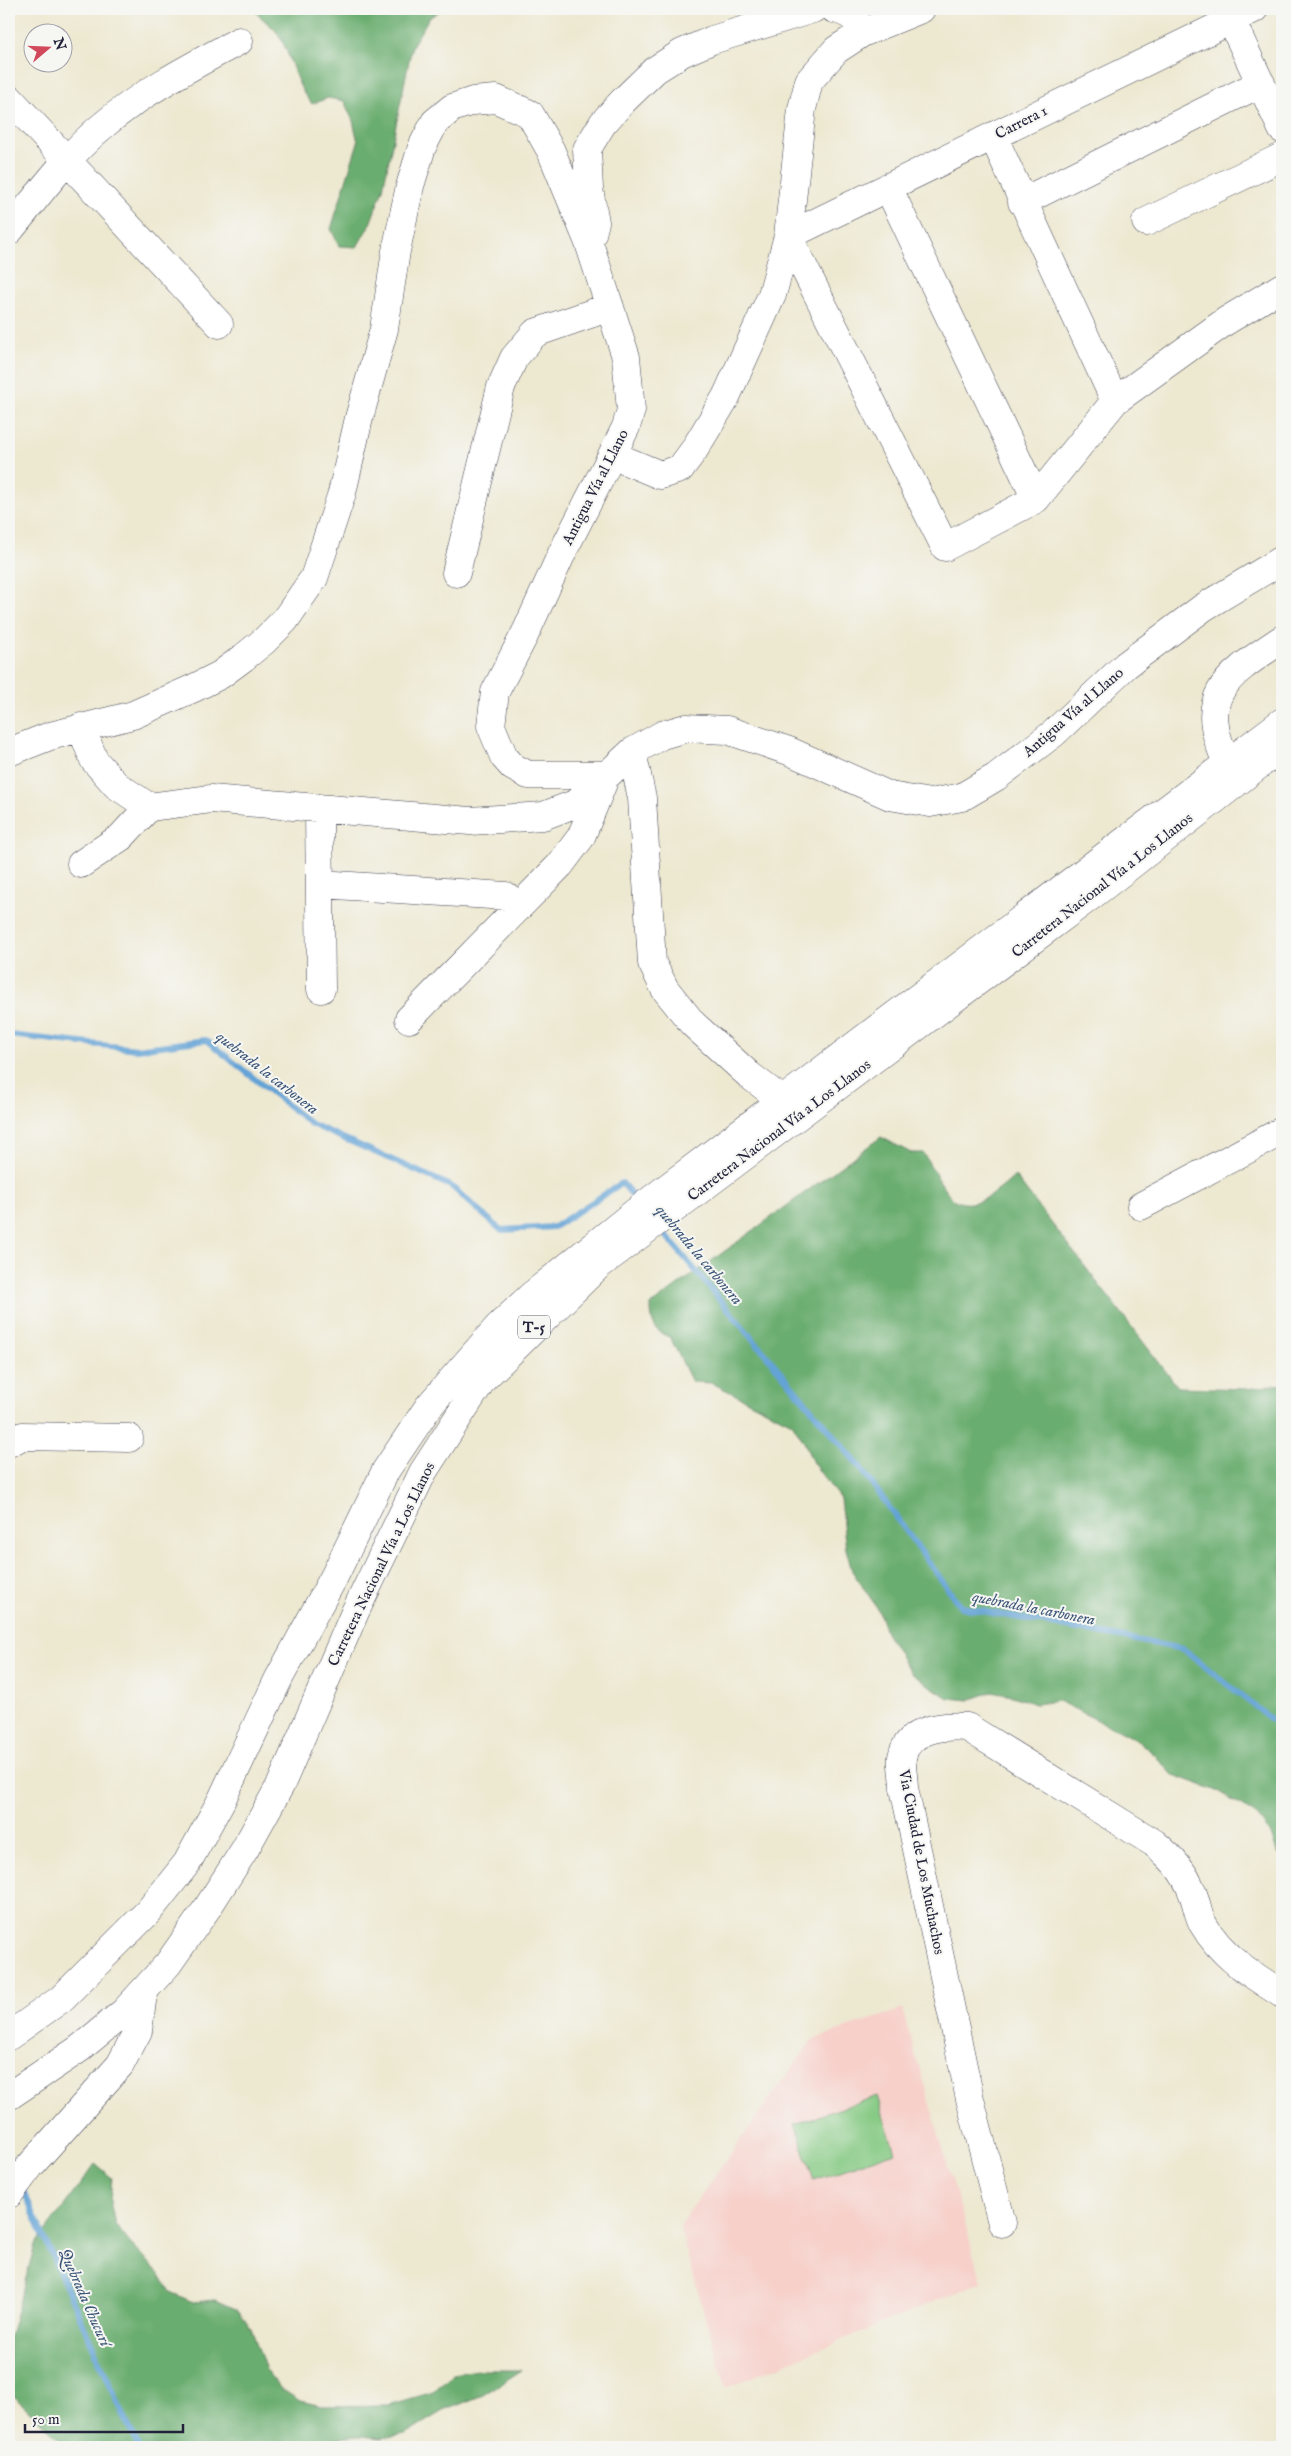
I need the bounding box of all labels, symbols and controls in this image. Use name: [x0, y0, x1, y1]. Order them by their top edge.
north arrow: [22, 22, 72, 72]
text: N: [49, 34, 70, 53]
street label: Carrera 1: [992, 101, 1050, 144]
street label: Antigua Vía al Llano: [558, 426, 633, 549]
street label: Antigua Vía al Llano: [1018, 663, 1128, 762]
street label: Carretera Nacional Vía a Los Llanos: [1008, 809, 1197, 962]
water label: quebrada la carbonera: [211, 1027, 322, 1120]
street label: Carretera Nacional Vía a Los Llanos: [684, 1055, 875, 1206]
water label: quebrada la carbonera: [650, 1200, 746, 1310]
road number: T-5: [518, 1315, 550, 1338]
street label: Carretera Nacional Vía a Los Llanos: [324, 1459, 439, 1669]
water label: quebrada la carbonera: [969, 1587, 1097, 1631]
street label: Via Ciudad de Los Muchachos: [894, 1767, 949, 1956]
water label: Quebrada Chucurí: [54, 2246, 116, 2352]
scale bar: [25, 2401, 182, 2433]
text: 50 m: [32, 2410, 60, 2429]

